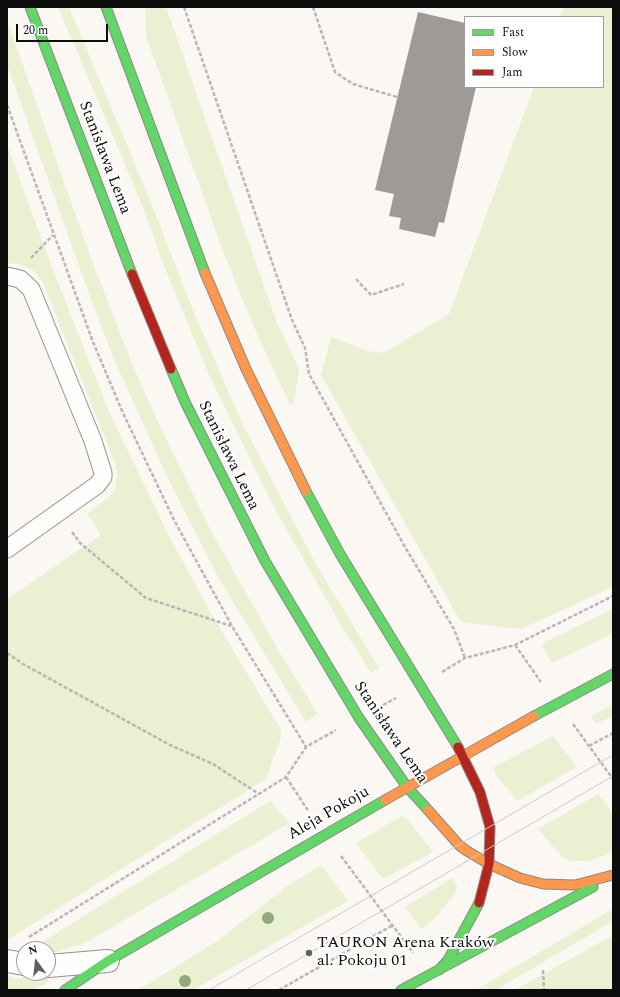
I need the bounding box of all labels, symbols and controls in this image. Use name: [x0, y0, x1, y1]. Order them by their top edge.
scale bar: [18, 16, 110, 42]
legend: [464, 16, 604, 88]
text: 20 m: [23, 21, 48, 40]
text: Fast: [502, 23, 524, 42]
text: Slow: [502, 43, 527, 62]
text: Jam: [502, 63, 523, 82]
street label: Stanisława Lema: [74, 99, 134, 217]
street label: Stanisława Lema: [193, 398, 263, 514]
street label: Stanisława Lema: [349, 678, 431, 788]
street label: Aleja Pokoju: [285, 783, 373, 845]
place label: TAURON Arena Kraków al. Pokoju 01: [317, 934, 494, 972]
north arrow: [16, 941, 56, 981]
text: N: [26, 941, 40, 959]
marker: TAURON Arena Kraków al. Pokoju 01: [304, 948, 314, 958]

